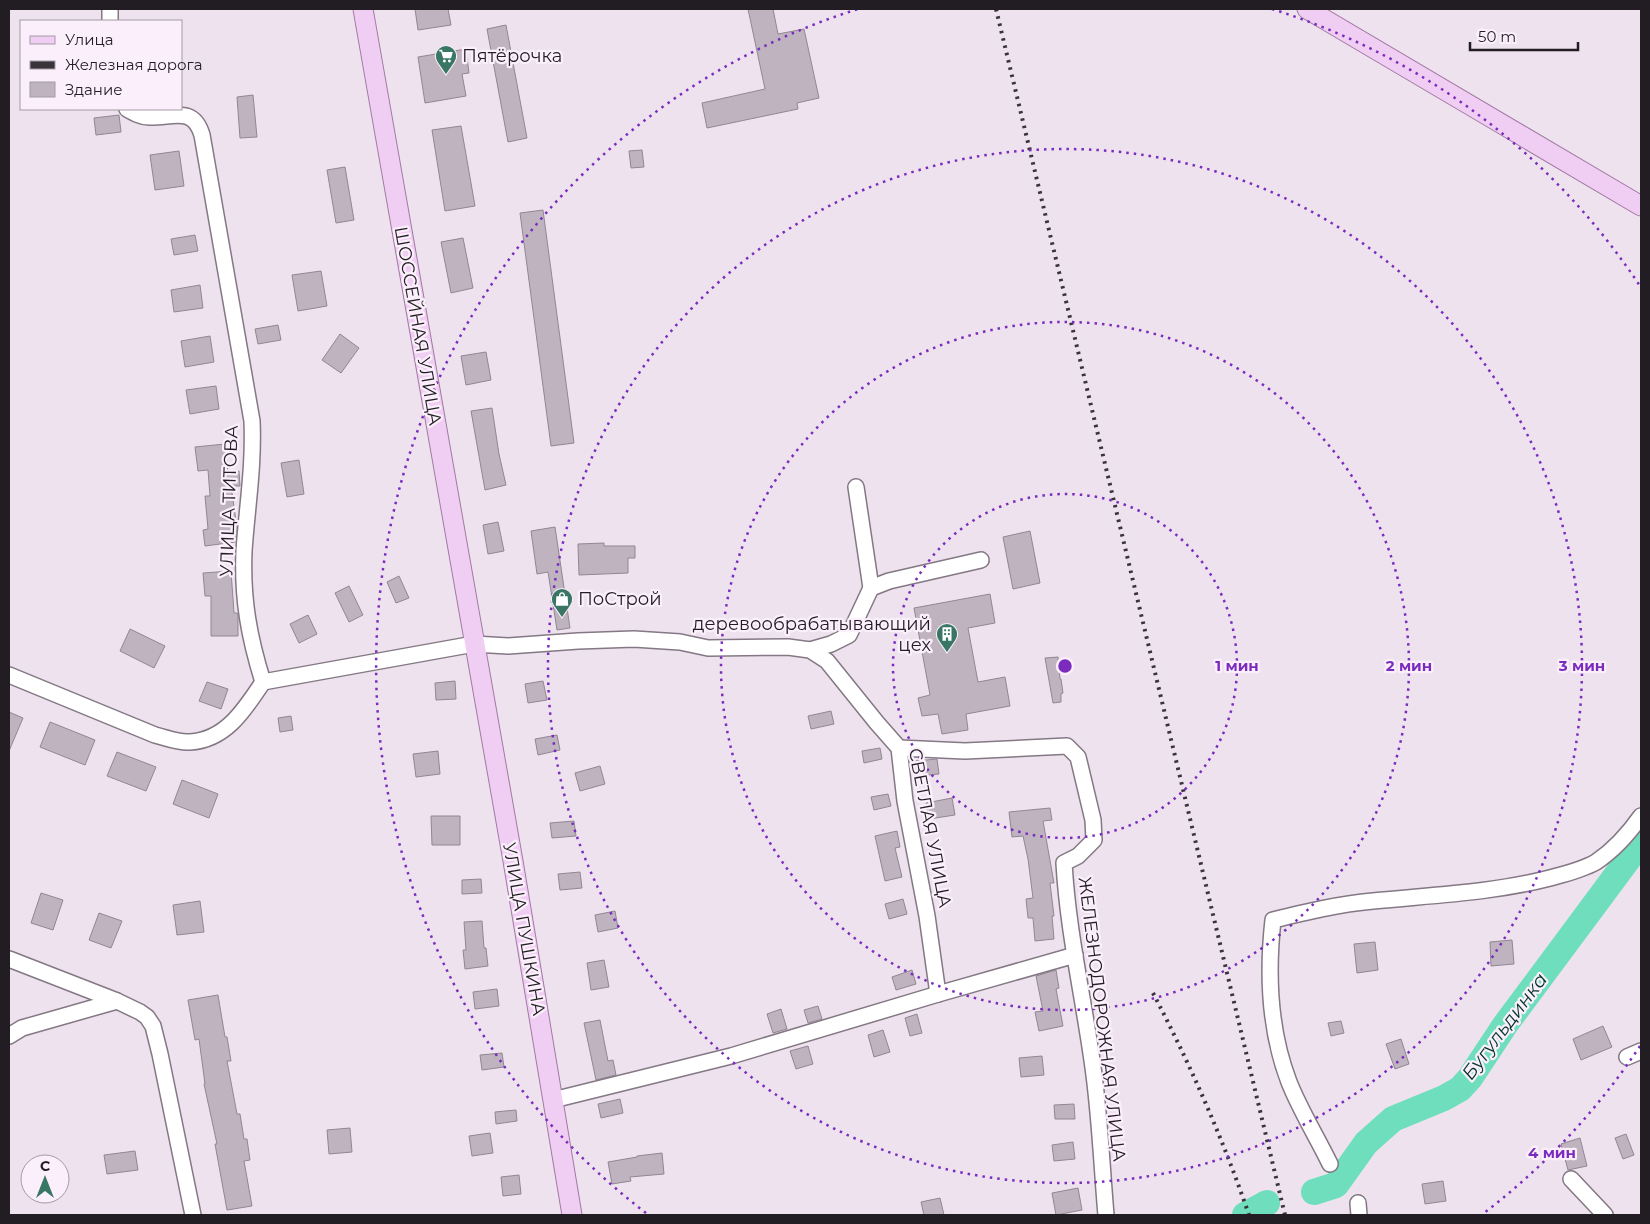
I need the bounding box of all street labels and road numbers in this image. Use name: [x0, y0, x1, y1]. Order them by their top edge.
street label: ШОССЕЙНАЯ УЛИЦА: [390, 225, 446, 428]
street label: УЛИЦА ТИТОВА: [215, 424, 243, 577]
street label: СВЕТЛАЯ УЛИЦА: [904, 746, 956, 910]
street label: УЛИЦА ПУШКИНА: [498, 841, 550, 1018]
street label: ЖЕЛЕЗНОДОРОЖНАЯ УЛИЦА: [1074, 875, 1130, 1163]

